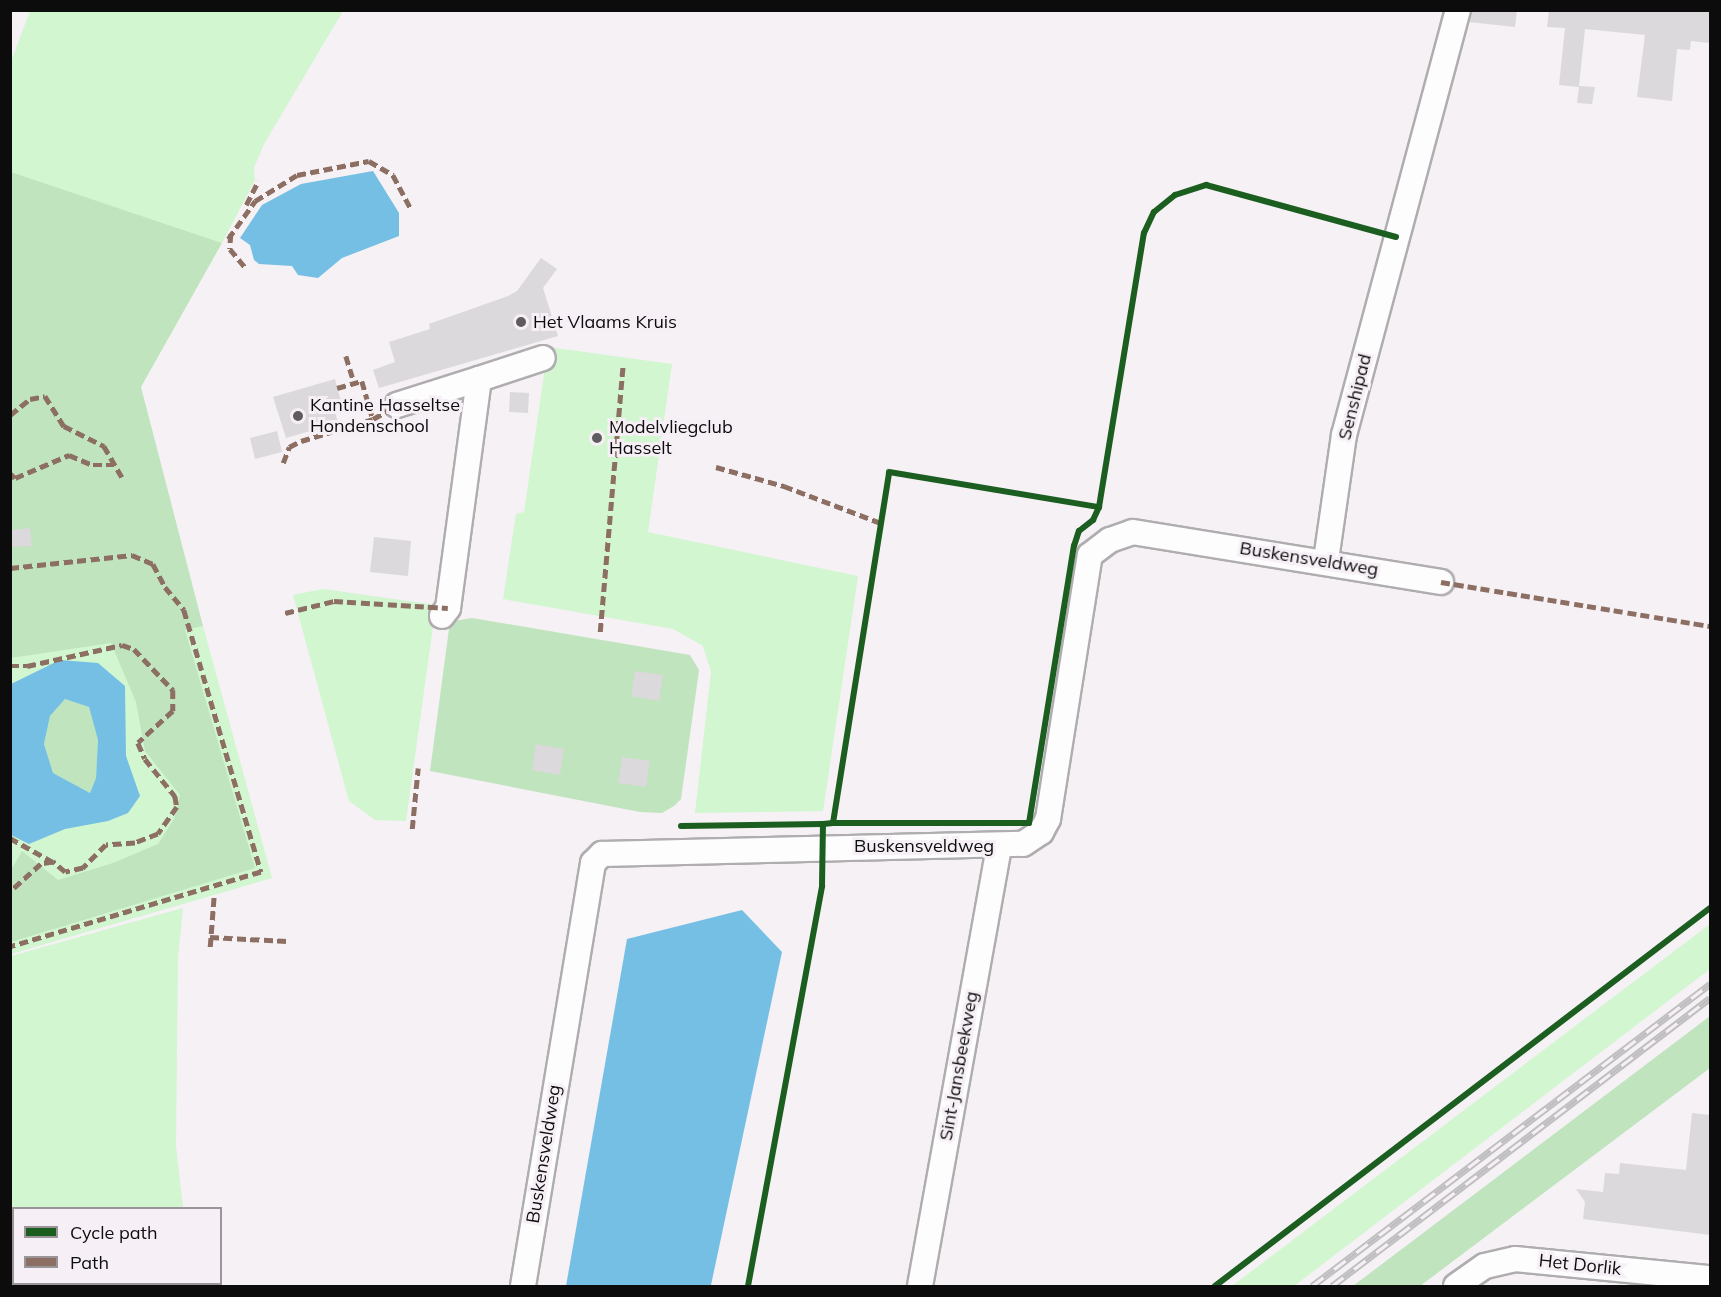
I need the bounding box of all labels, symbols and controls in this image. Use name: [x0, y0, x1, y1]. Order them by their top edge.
place label: Het Vlaams Kruis: [533, 311, 677, 333]
marker: Het Vlaams Kruis: [514, 315, 528, 329]
street label: Senshipad: [1334, 352, 1376, 442]
place label: Kantine Hasseltse Hondenschool: [310, 395, 460, 438]
marker: Kantine Hasseltse Hondenschool: [291, 409, 305, 423]
place label: Modelvliegclub Hasselt: [609, 417, 733, 460]
marker: Modelvliegclub Hasselt: [590, 431, 604, 445]
street label: Buskensveldweg: [1238, 537, 1380, 581]
street label: Buskensveldweg: [854, 835, 994, 857]
street label: Sint-Jansbeekweg: [935, 990, 983, 1142]
street label: Buskensveldweg: [522, 1083, 566, 1225]
legend: [12, 1207, 222, 1285]
text: Cycle path: [70, 1221, 157, 1244]
street label: Het Dorlik: [1538, 1250, 1622, 1280]
text: Path: [70, 1251, 109, 1274]

